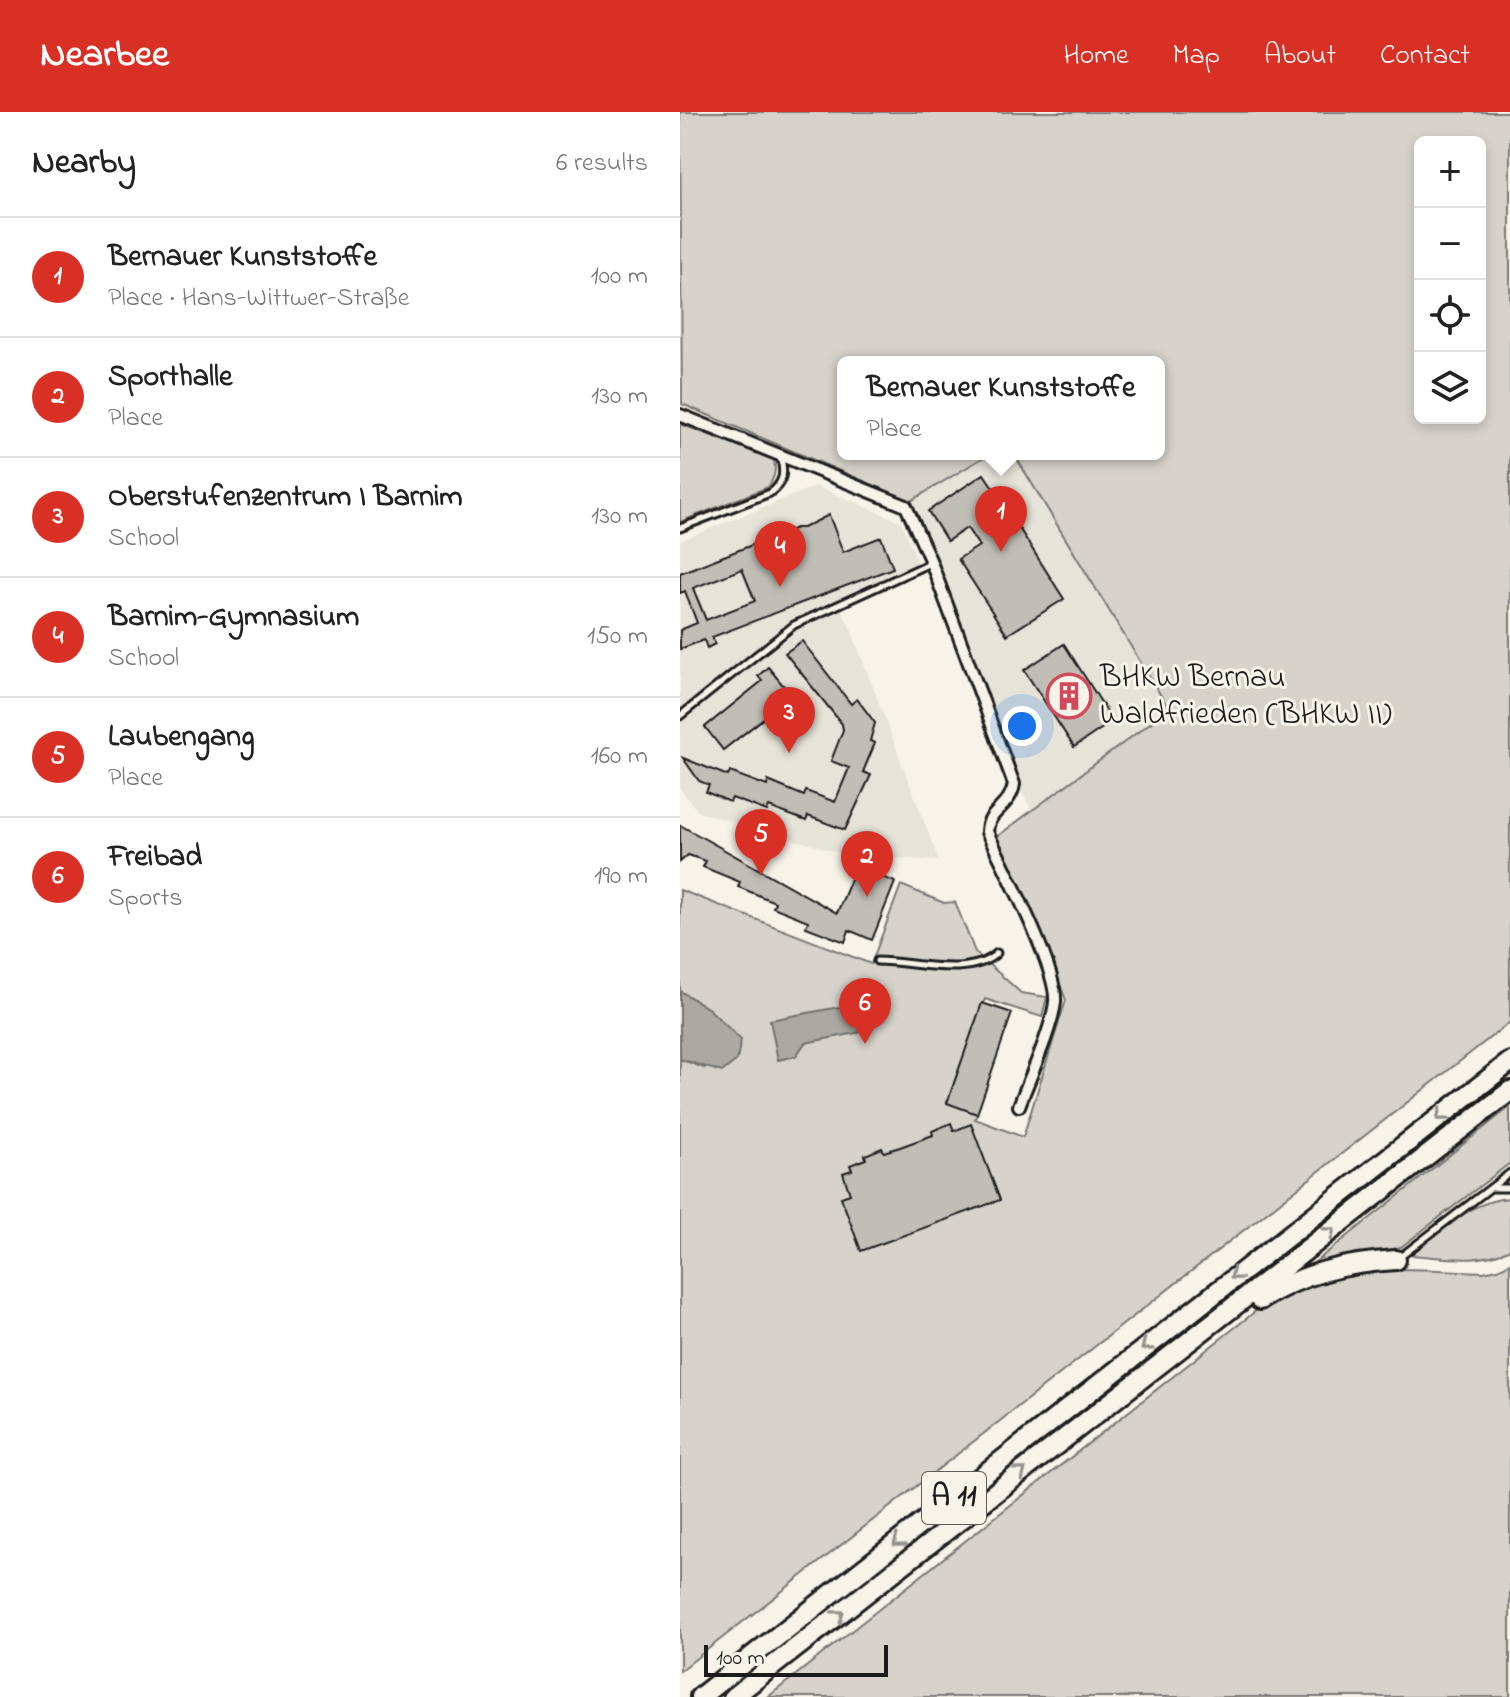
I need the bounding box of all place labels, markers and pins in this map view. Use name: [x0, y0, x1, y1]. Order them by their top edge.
pin: 1: [975, 486, 1027, 552]
pin: 4: [754, 521, 806, 587]
place label: BHKW Bernau Waldfrieden (BHKW II): [1099, 655, 1392, 739]
building icon: BHKW Bernau Waldfrieden (BHKW II): [1045, 672, 1093, 720]
pin: 3: [763, 687, 815, 753]
pin: 5: [735, 809, 787, 875]
pin: 2: [841, 831, 893, 897]
pin: 6: [839, 978, 891, 1044]

